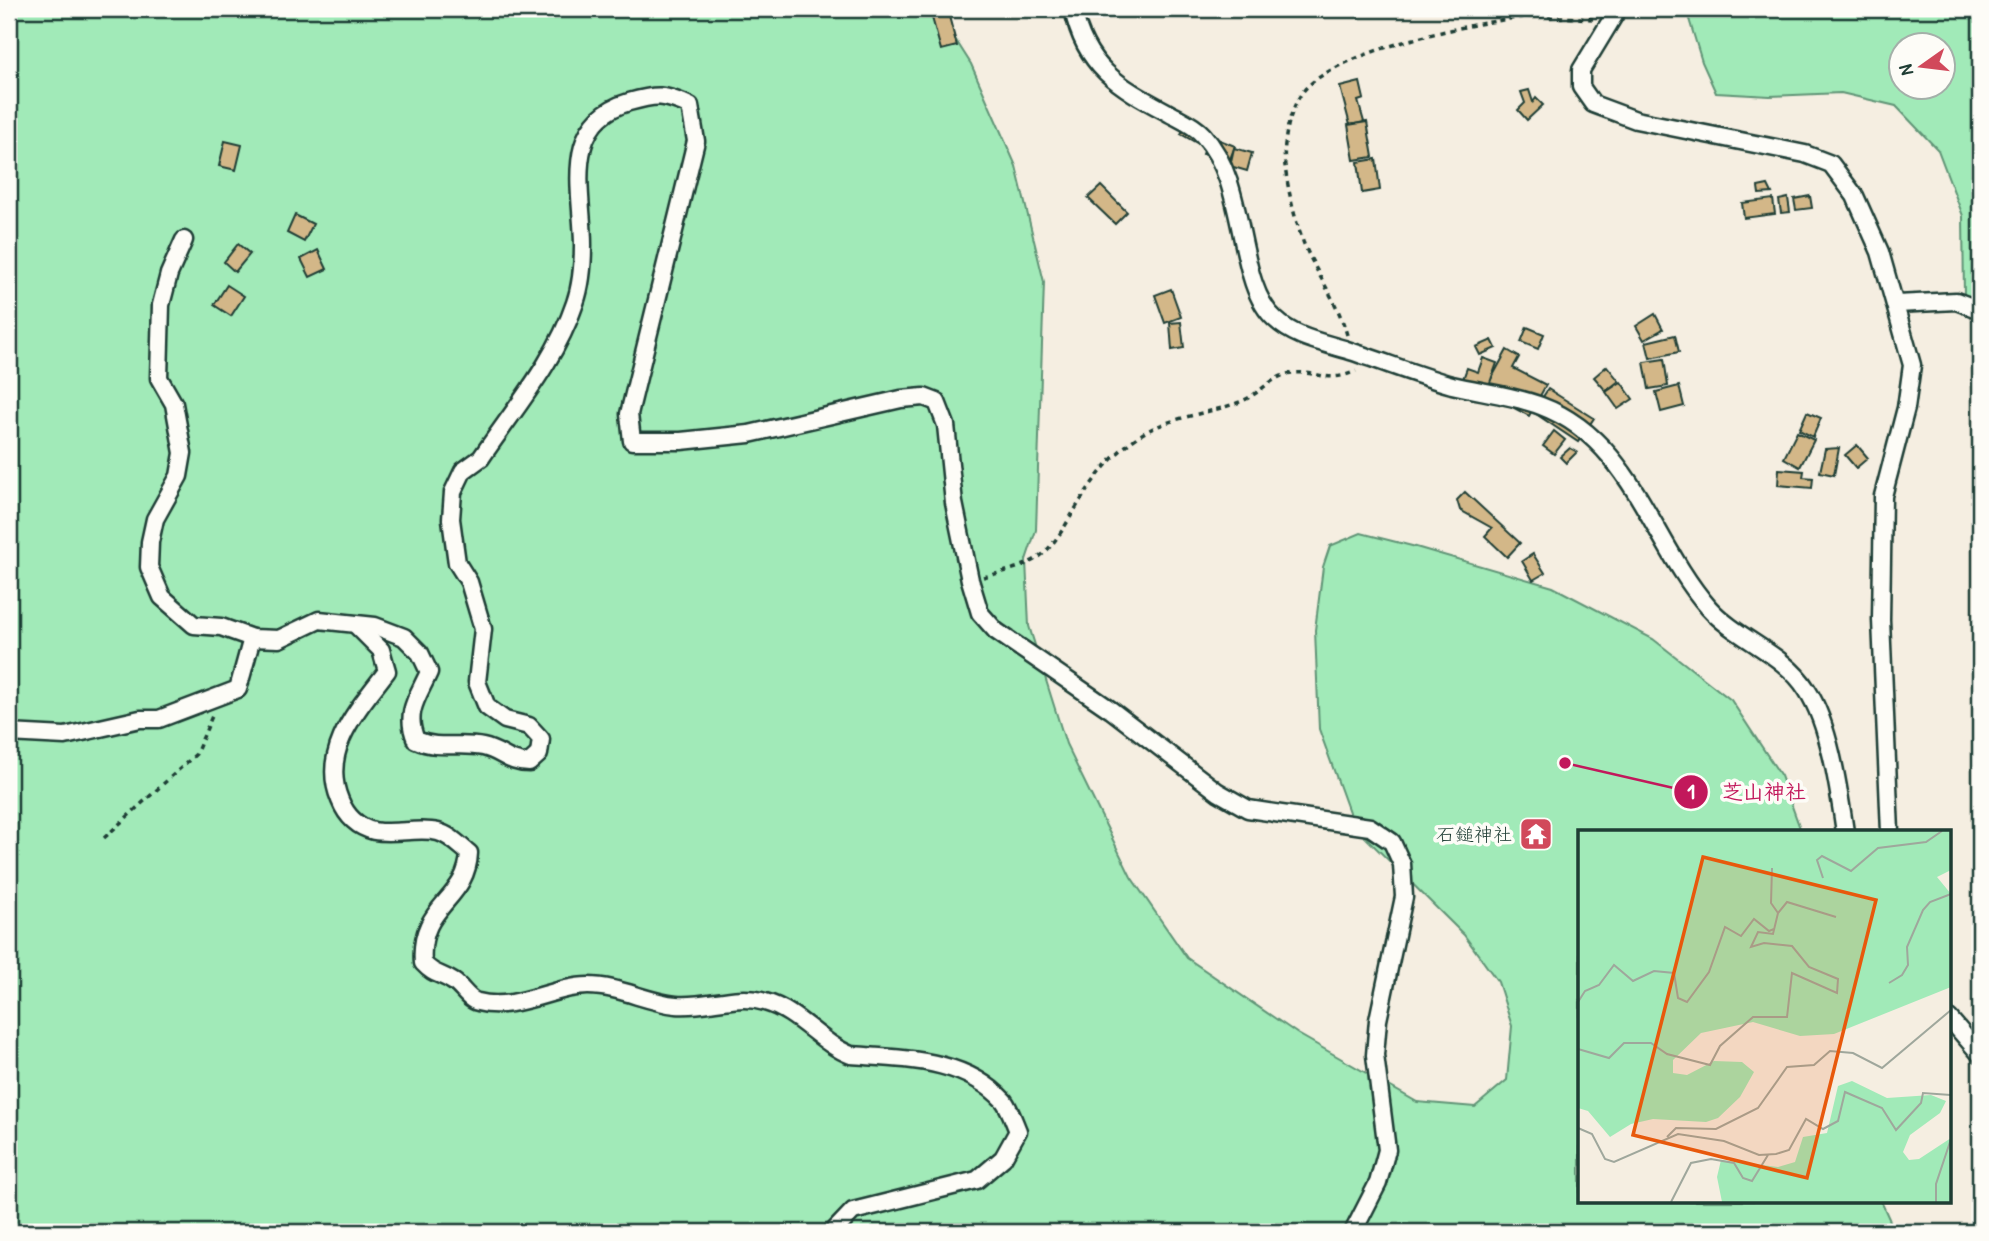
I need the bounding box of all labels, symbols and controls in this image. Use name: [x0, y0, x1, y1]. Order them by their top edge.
north arrow: [1888, 32, 1958, 102]
text: N: [1892, 62, 1919, 78]
callout: 芝山神社: [1673, 771, 1820, 813]
text: 1: [1687, 777, 1695, 806]
text: 芝山神社: [1722, 777, 1806, 806]
temple icon: 石鎚神社: [1517, 815, 1555, 853]
place label: 石鎚神社: [1436, 821, 1512, 847]
inset map: [1578, 830, 1951, 1202]

